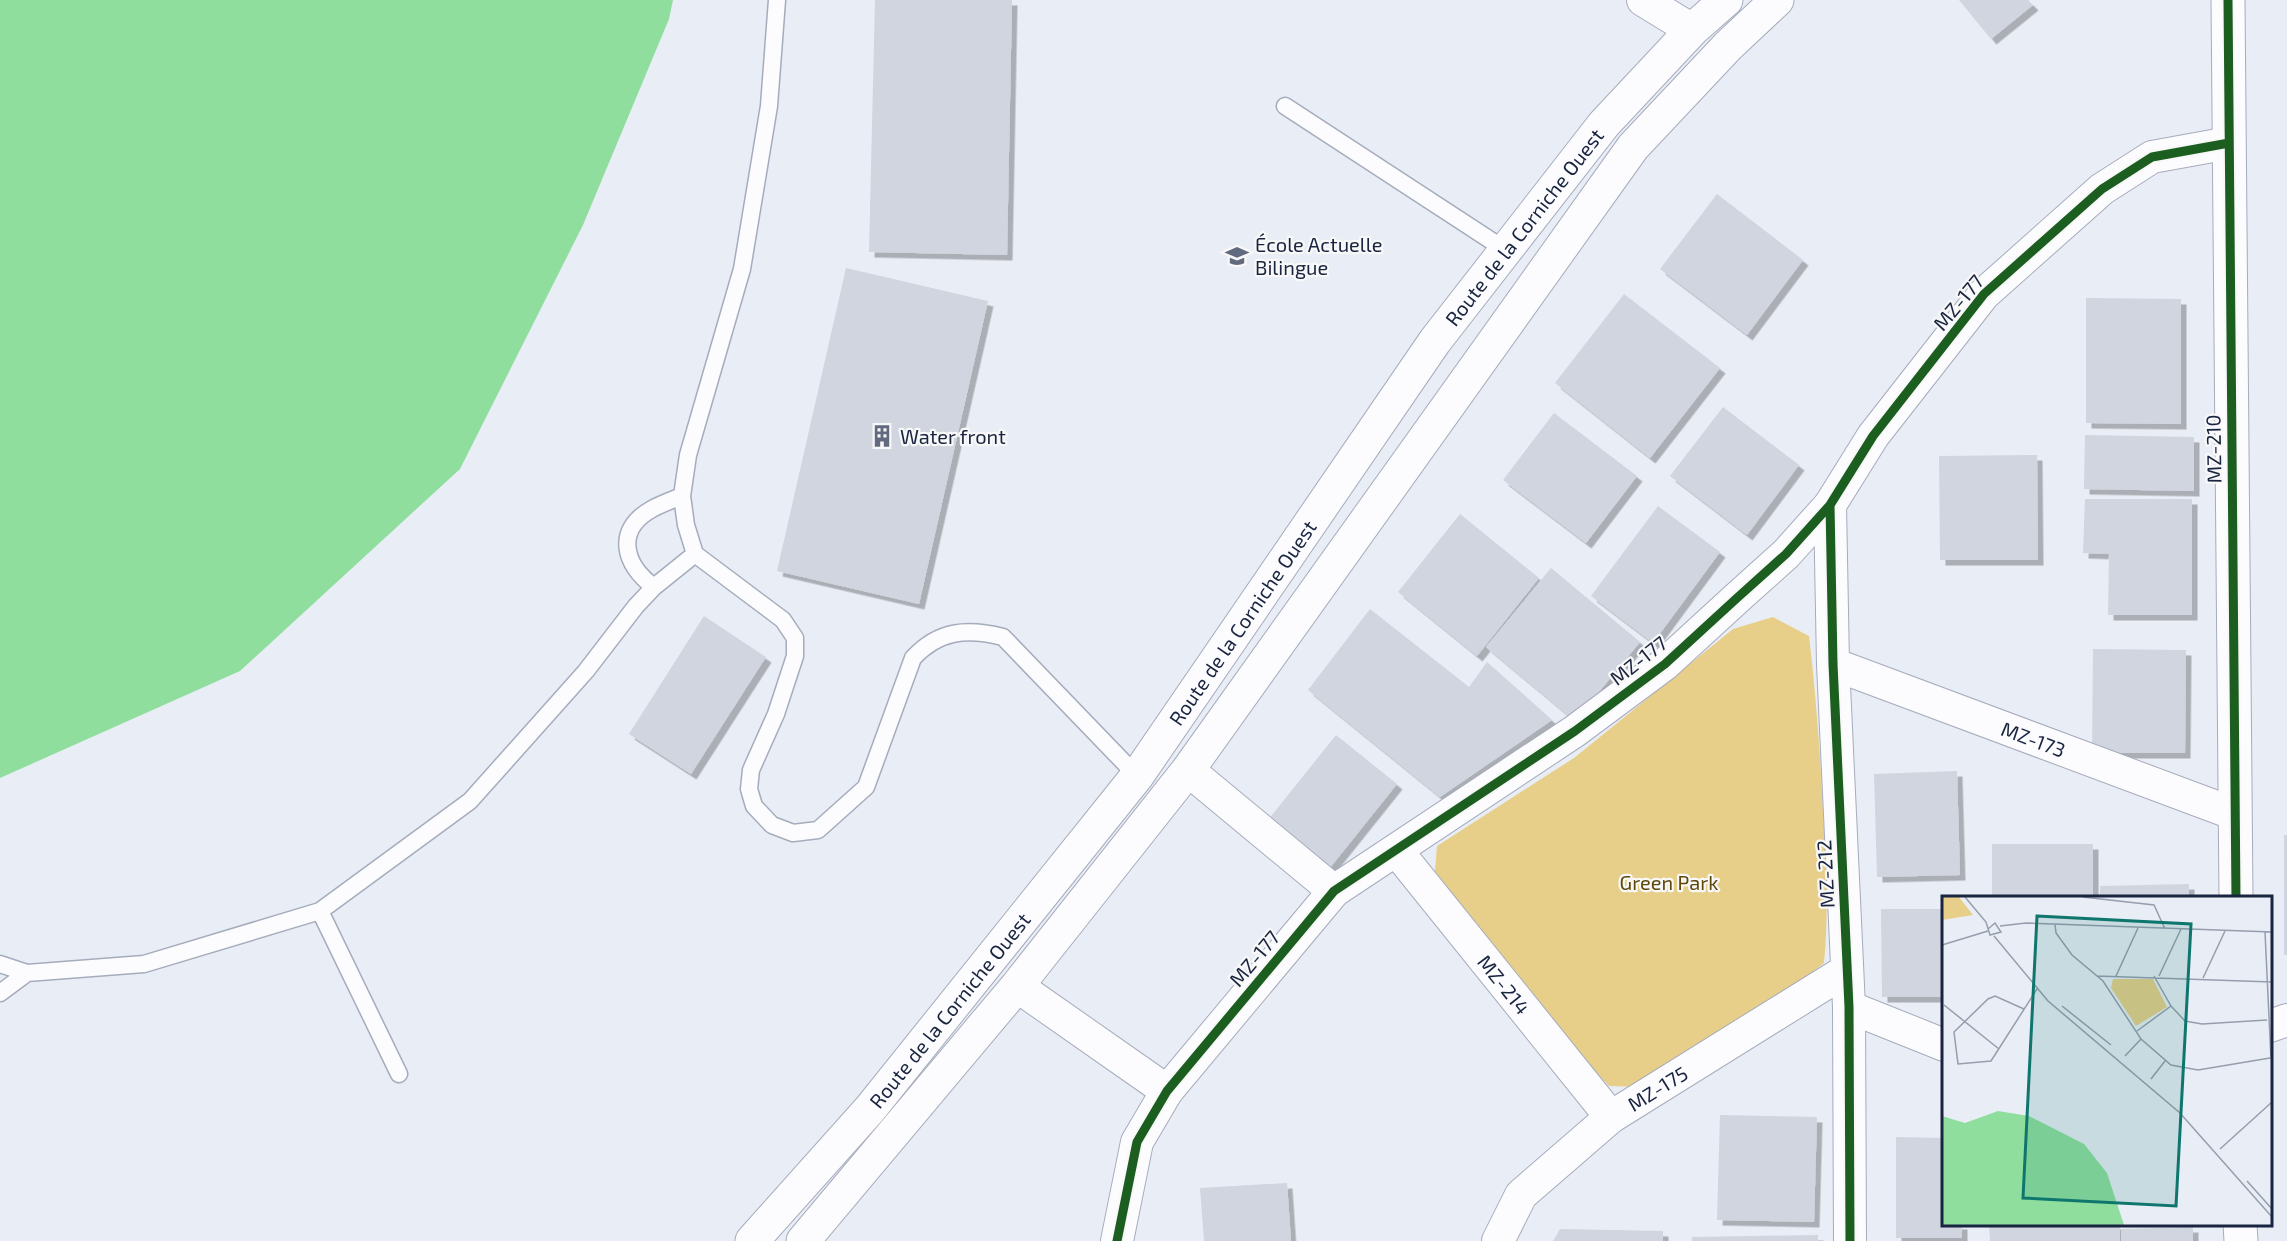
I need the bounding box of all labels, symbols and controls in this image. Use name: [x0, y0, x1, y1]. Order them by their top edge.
street label: Route de la Corniche Ouest: [1440, 123, 1608, 330]
place label: École Actuelle Bilingue: [1255, 232, 1382, 279]
school or university icon: École Actuelle Bilingue: [1224, 243, 1250, 269]
street label: MZ-177: [1928, 269, 1988, 335]
street label: MZ-210: [2200, 414, 2226, 484]
building icon: Water front: [869, 423, 895, 449]
place label: Water front: [900, 424, 1006, 448]
street label: Route de la Corniche Ouest: [1164, 515, 1321, 730]
street label: MZ-177: [1605, 630, 1671, 690]
street label: MZ-173: [1998, 716, 2069, 762]
street label: MZ-212: [1811, 839, 1839, 909]
park label: Green Park: [1620, 870, 1718, 894]
inset map: [1942, 896, 2272, 1226]
street label: Route de la Corniche Ouest: [864, 907, 1035, 1112]
street label: MZ-177: [1224, 925, 1284, 991]
street label: MZ-214: [1473, 950, 1535, 1019]
street label: MZ-175: [1623, 1061, 1692, 1116]

